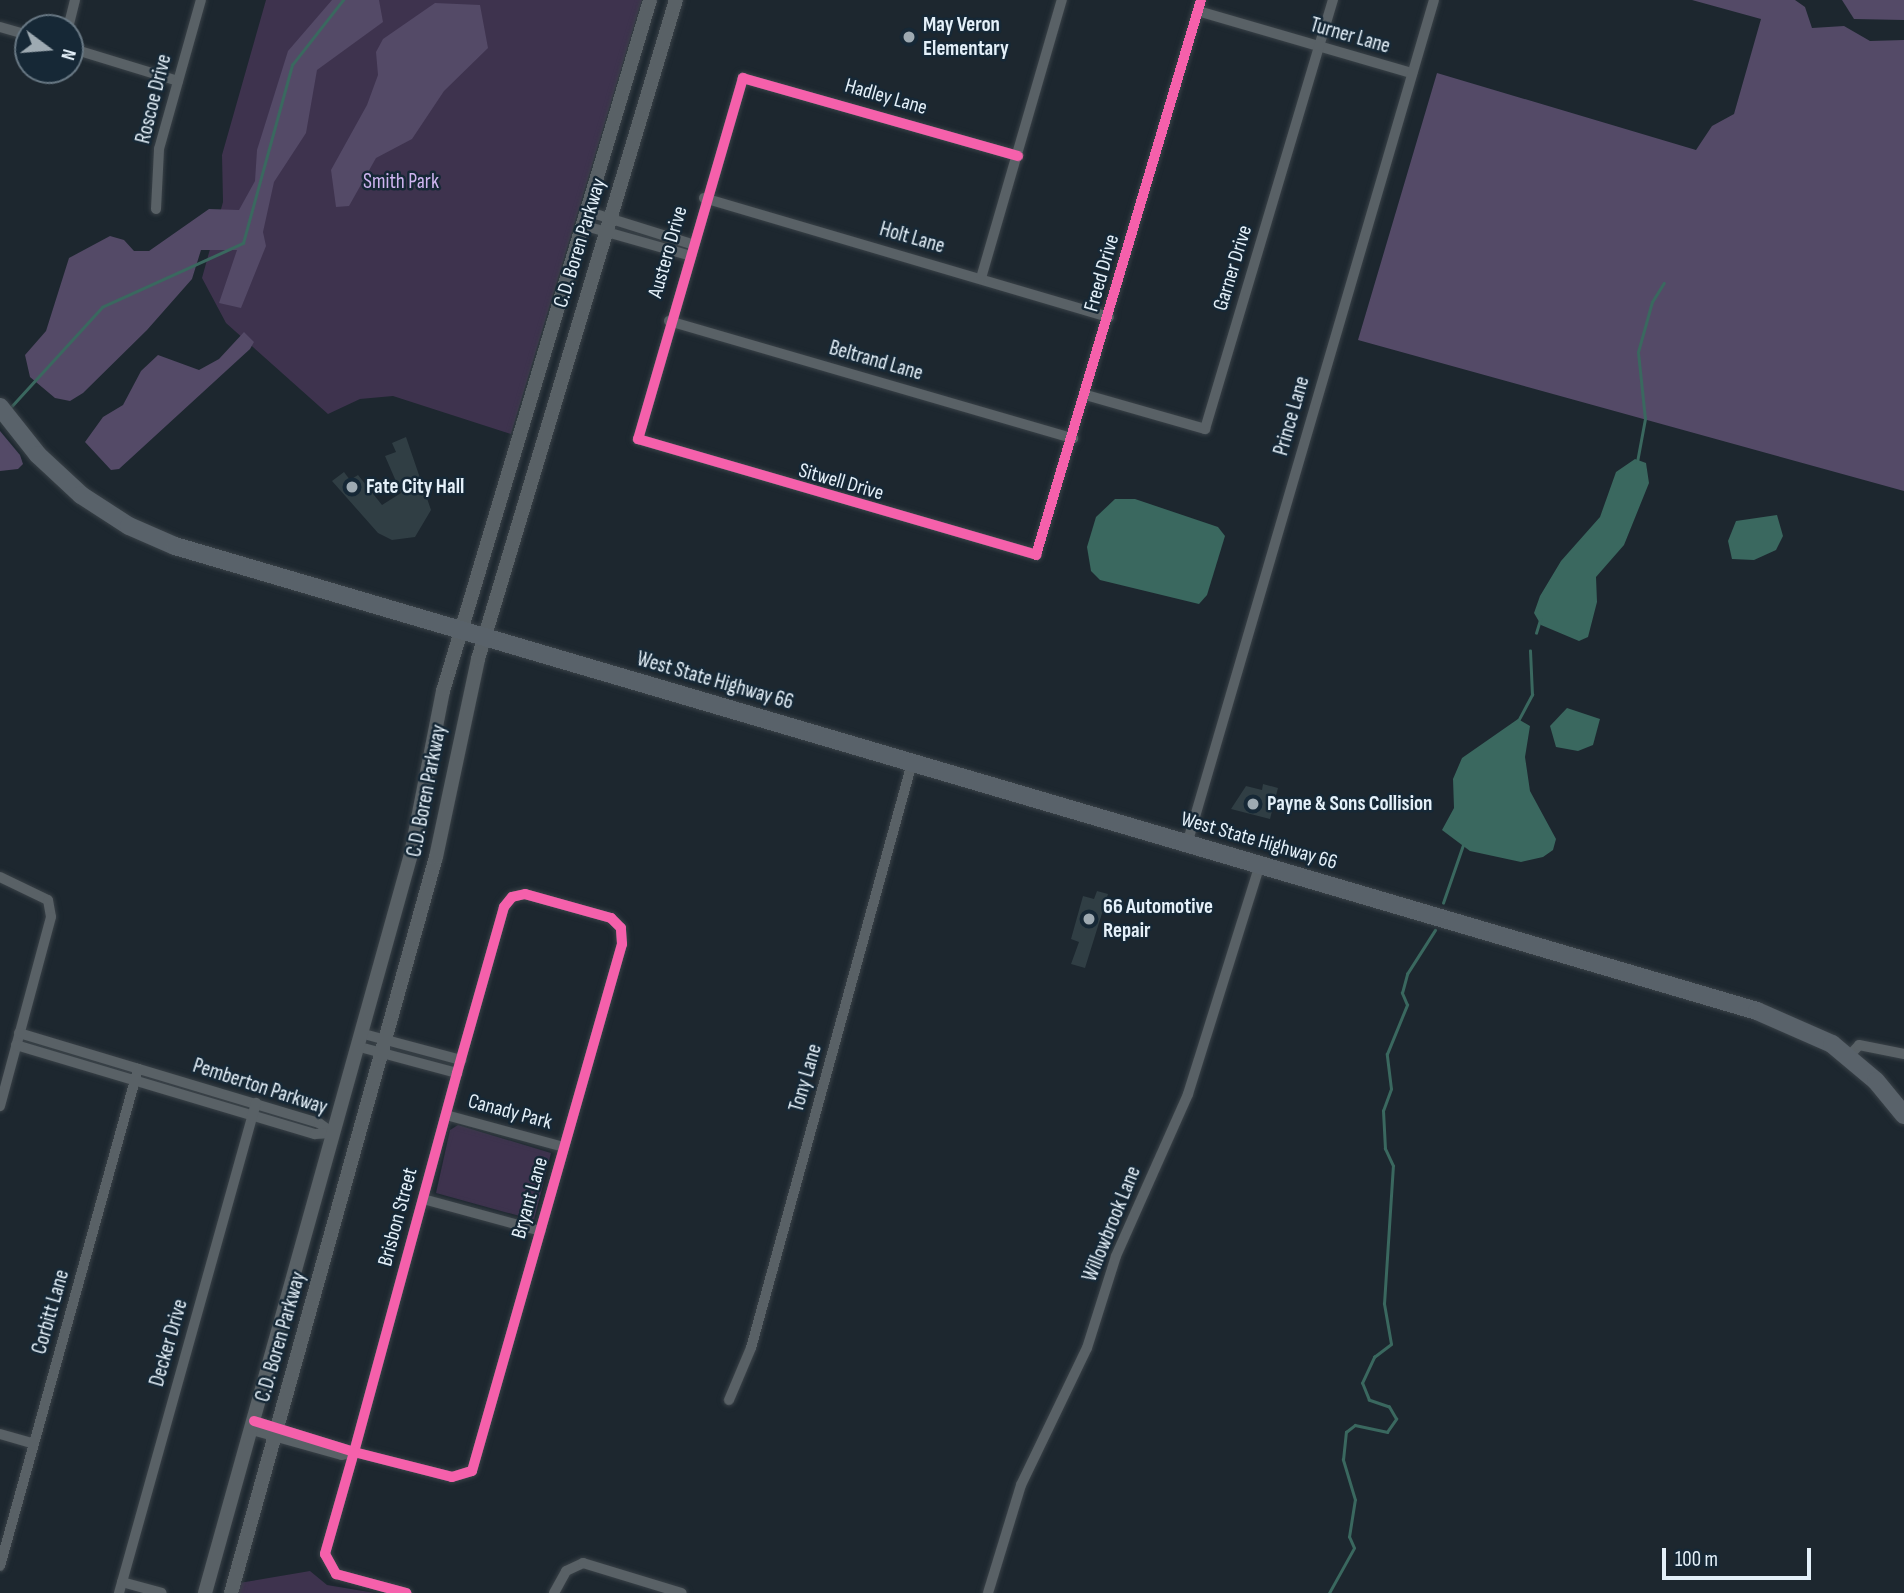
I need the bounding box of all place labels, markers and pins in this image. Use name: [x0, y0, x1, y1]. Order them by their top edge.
place label: May Veron Elementary: [923, 12, 1009, 62]
marker: May Veron Elementary: [901, 29, 917, 45]
place label: Fate City Hall: [366, 474, 464, 500]
marker: Fate City Hall: [344, 479, 360, 495]
place label: Payne & Sons Collision: [1267, 791, 1432, 817]
marker: Payne & Sons Collision: [1245, 796, 1261, 812]
place label: 66 Automotive Repair: [1103, 894, 1213, 944]
marker: 66 Automotive Repair: [1081, 911, 1097, 927]

